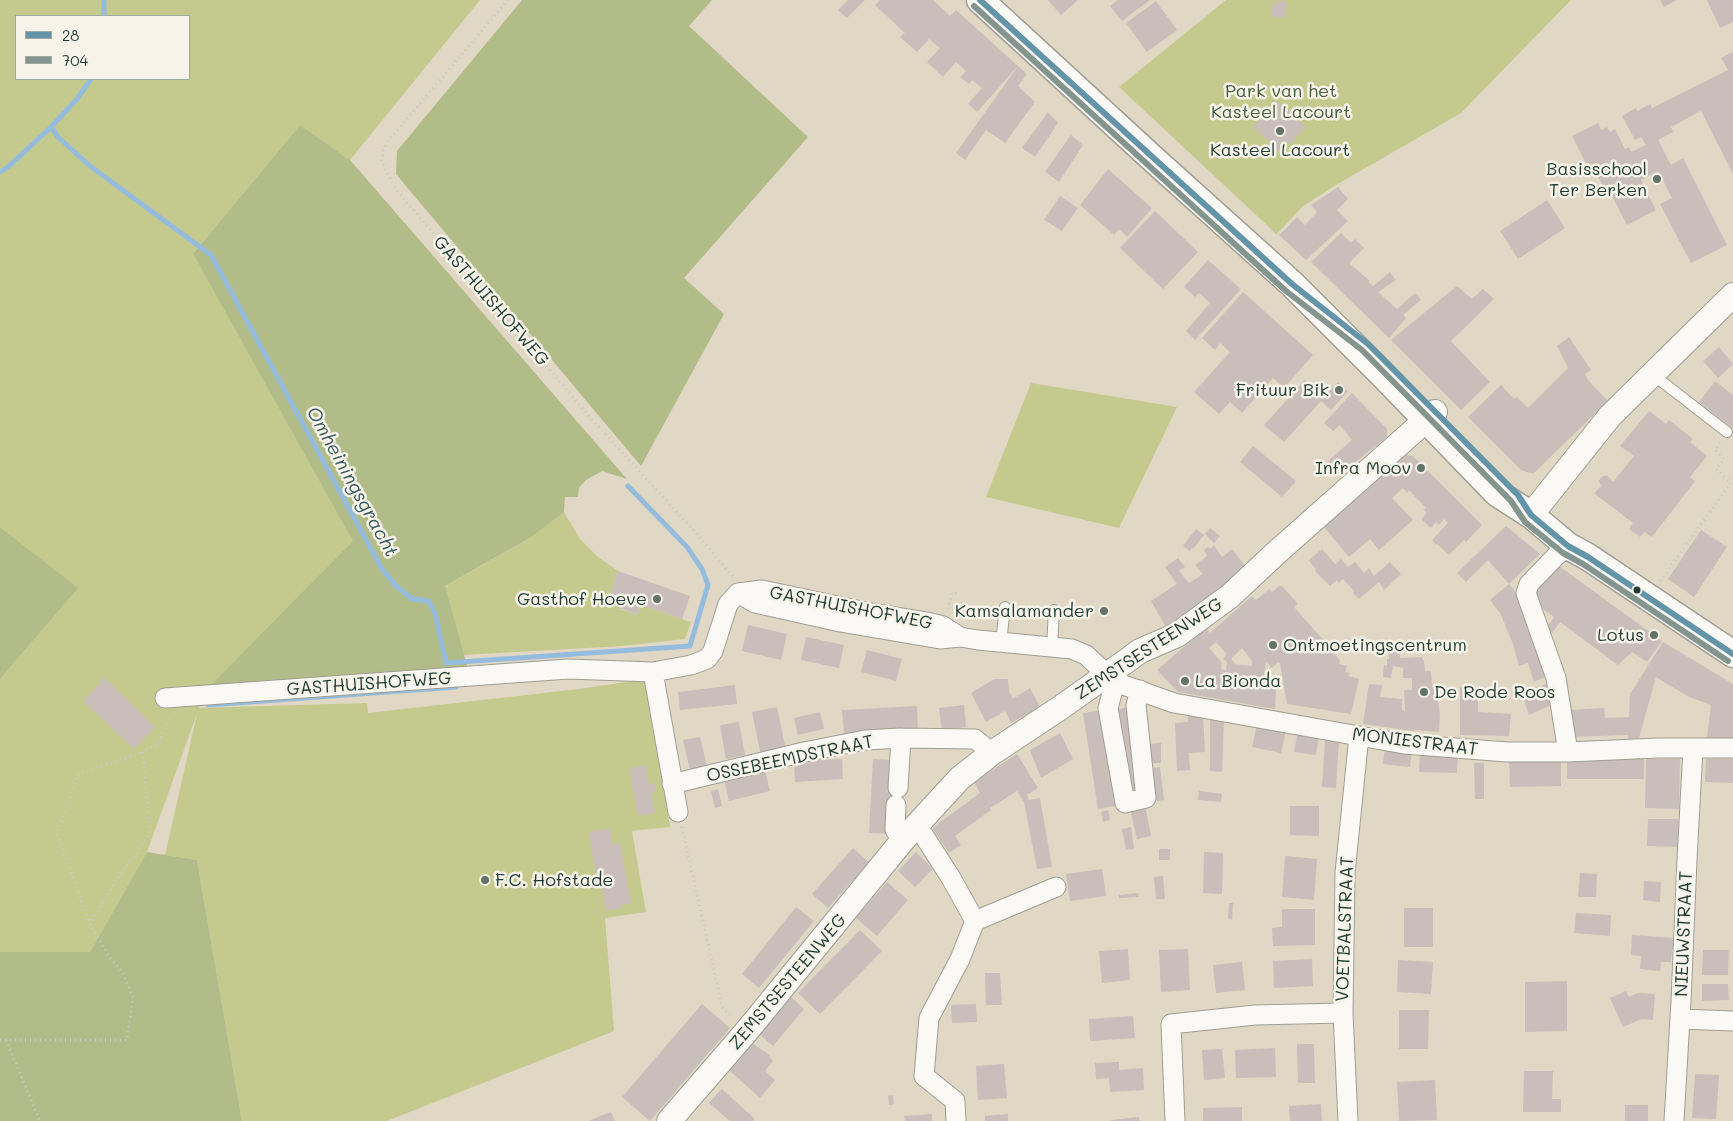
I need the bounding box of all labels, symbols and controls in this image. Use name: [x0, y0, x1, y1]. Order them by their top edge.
legend: [15, 15, 190, 80]
text: 28: [62, 25, 79, 45]
text: 704: [62, 50, 88, 70]
park label: Park van het Kasteel Lacourt: [1211, 80, 1351, 122]
marker: Kasteel Lacourt: [1274, 125, 1286, 137]
place label: Kasteel Lacourt: [1210, 139, 1350, 161]
place label: Basisschool Ter Berken: [1546, 158, 1647, 200]
marker: Basisschool Ter Berken: [1651, 173, 1663, 185]
street label: GASTHUISHOFWEG: [429, 231, 553, 371]
place label: Frituur Bik: [1236, 379, 1329, 401]
marker: Frituur Bik: [1333, 384, 1345, 396]
water label: Omheiningsgracht: [301, 403, 403, 561]
place label: Infra Moov: [1315, 457, 1411, 479]
marker: Infra Moov: [1415, 462, 1427, 474]
street label: GASTHUISHOFWEG: [768, 582, 934, 634]
unlabelled marker: [1632, 585, 1642, 595]
place label: Gasthof Hoeve: [517, 588, 647, 610]
marker: Gasthof Hoeve: [651, 593, 663, 605]
street label: ZEMSTSESTEENWEG: [1071, 593, 1227, 705]
place label: Kamsalamander: [955, 600, 1094, 622]
marker: Kamsalamander: [1098, 605, 1110, 617]
place label: Lotus: [1597, 624, 1644, 646]
marker: Lotus: [1648, 629, 1660, 641]
place label: Ontmoetingscentrum: [1283, 634, 1467, 656]
marker: Ontmoetingscentrum: [1267, 639, 1279, 651]
street label: GASTHUISHOFWEG: [286, 667, 452, 701]
place label: La Bionda: [1195, 670, 1281, 692]
marker: La Bionda: [1179, 675, 1191, 687]
place label: De Rode Roos: [1434, 681, 1555, 703]
marker: De Rode Roos: [1418, 686, 1430, 698]
street label: MONIESTRAAT: [1351, 724, 1479, 760]
street label: OSSEBEEMDSTRAAT: [705, 731, 875, 787]
street label: VOETBALSTRAAT: [1332, 856, 1358, 1002]
place label: F.C. Hofstade: [495, 869, 613, 891]
street label: NIEUWSTRAAT: [1671, 871, 1697, 997]
marker: F.C. Hofstade: [479, 874, 491, 886]
street label: ZEMSTSESTEENWEG: [725, 910, 851, 1054]

